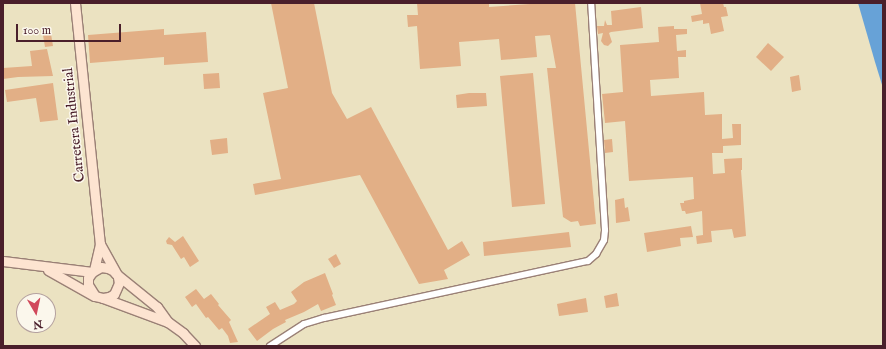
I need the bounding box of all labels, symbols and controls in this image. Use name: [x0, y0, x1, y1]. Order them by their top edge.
scale bar: [18, 16, 123, 42]
text: 100 m: [23, 23, 51, 38]
street label: Carretera Industrial: [60, 67, 88, 183]
north arrow: [16, 293, 56, 333]
text: N: [32, 316, 44, 332]

